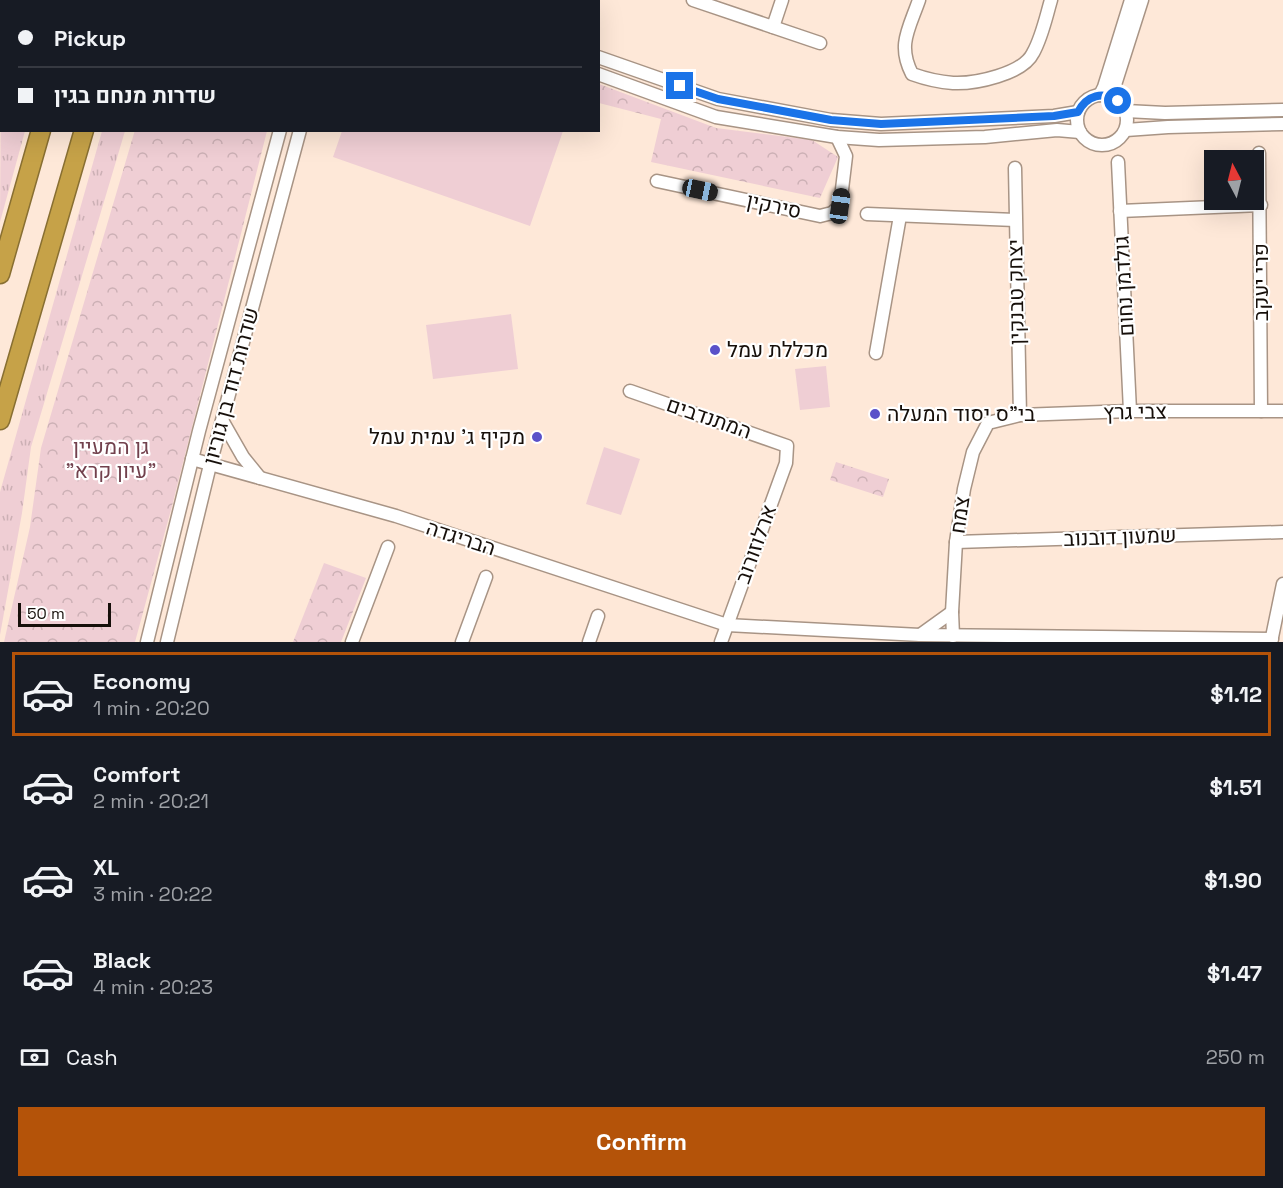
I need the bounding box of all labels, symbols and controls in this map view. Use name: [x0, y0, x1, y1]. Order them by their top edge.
text: Pickup: [54, 24, 126, 52]
route end: [666, 72, 693, 99]
text: שדרות מנחם בגין: [54, 81, 216, 109]
route start: [1104, 87, 1131, 114]
north arrow: [1204, 150, 1264, 210]
map controls: [1204, 150, 1264, 210]
car: [681, 177, 719, 203]
street label: סירקין: [744, 187, 804, 224]
car: [829, 187, 851, 225]
street label: גולדמן נחום: [1107, 235, 1140, 337]
street label: יצחק טבנקין: [1001, 239, 1030, 345]
street label: פרי יעקב: [1247, 243, 1274, 321]
street label: שדרות דוד בן גוריון: [197, 304, 264, 468]
place label: מכללת עמל: [727, 336, 828, 363]
marker: מכללת עמל: [708, 343, 722, 357]
street label: המתנדבים: [663, 390, 755, 445]
street label: צבי גרץ: [1103, 397, 1167, 426]
place label: בי"ס יסוד המעלה: [887, 400, 1035, 427]
marker: בי"ס יסוד המעלה: [868, 407, 882, 421]
place label: מקיף ג' עמית עמל: [369, 423, 525, 450]
marker: מקיף ג' עמית עמל: [530, 430, 544, 444]
park label: גן המעיין "עיון קרא": [66, 433, 156, 484]
street label: צמח: [944, 494, 975, 535]
street label: ארלוזורוב: [729, 501, 782, 587]
street label: הבריגדה: [423, 514, 499, 561]
street label: שמעון דובנוב: [1063, 521, 1177, 552]
scale bar: [18, 600, 111, 628]
text: 50 m: [27, 603, 65, 624]
icon: car: [21, 667, 75, 721]
text: Economy: [93, 667, 191, 695]
text: $1.12: [1210, 680, 1262, 708]
text: 1 min · 20:20: [93, 695, 210, 721]
icon: car: [21, 760, 75, 814]
text: Comfort: [93, 760, 181, 788]
text: $1.51: [1209, 773, 1262, 801]
text: 2 min · 20:21: [93, 788, 209, 814]
icon: car: [21, 853, 75, 907]
text: XL: [93, 853, 119, 881]
text: $1.90: [1204, 866, 1262, 894]
text: 3 min · 20:22: [93, 881, 213, 907]
icon: car: [21, 946, 75, 1000]
text: Black: [93, 946, 151, 974]
text: $1.47: [1207, 959, 1262, 987]
text: 4 min · 20:23: [93, 974, 213, 1000]
icon: cash: [18, 1041, 51, 1074]
text: Cash: [66, 1043, 118, 1071]
text: 250 m: [1206, 1044, 1265, 1070]
button: Confirm: [18, 1107, 1265, 1176]

